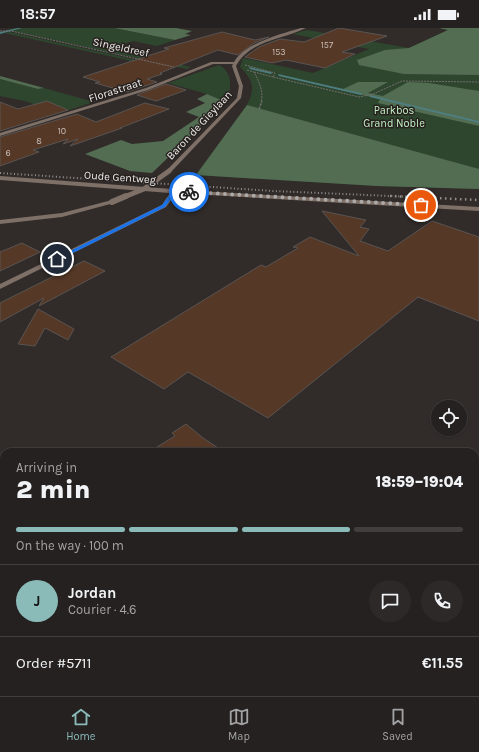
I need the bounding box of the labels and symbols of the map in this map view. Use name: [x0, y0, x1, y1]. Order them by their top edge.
street label: Singeldreef: [92, 35, 150, 60]
house number: 157: [321, 40, 334, 50]
house number: 153: [272, 47, 286, 57]
street label: Florastraat: [87, 76, 143, 105]
street label: Baron de Gieylaan: [164, 88, 235, 163]
park label: Parkbos Grand Noble: [363, 104, 425, 130]
house number: 10: [58, 126, 66, 136]
house number: 8: [36, 136, 42, 146]
house number: 6: [5, 148, 11, 158]
street label: Oude Gentweg: [84, 169, 157, 187]
courier: [169, 172, 209, 212]
pin: [404, 188, 438, 222]
pin: [40, 242, 74, 276]

